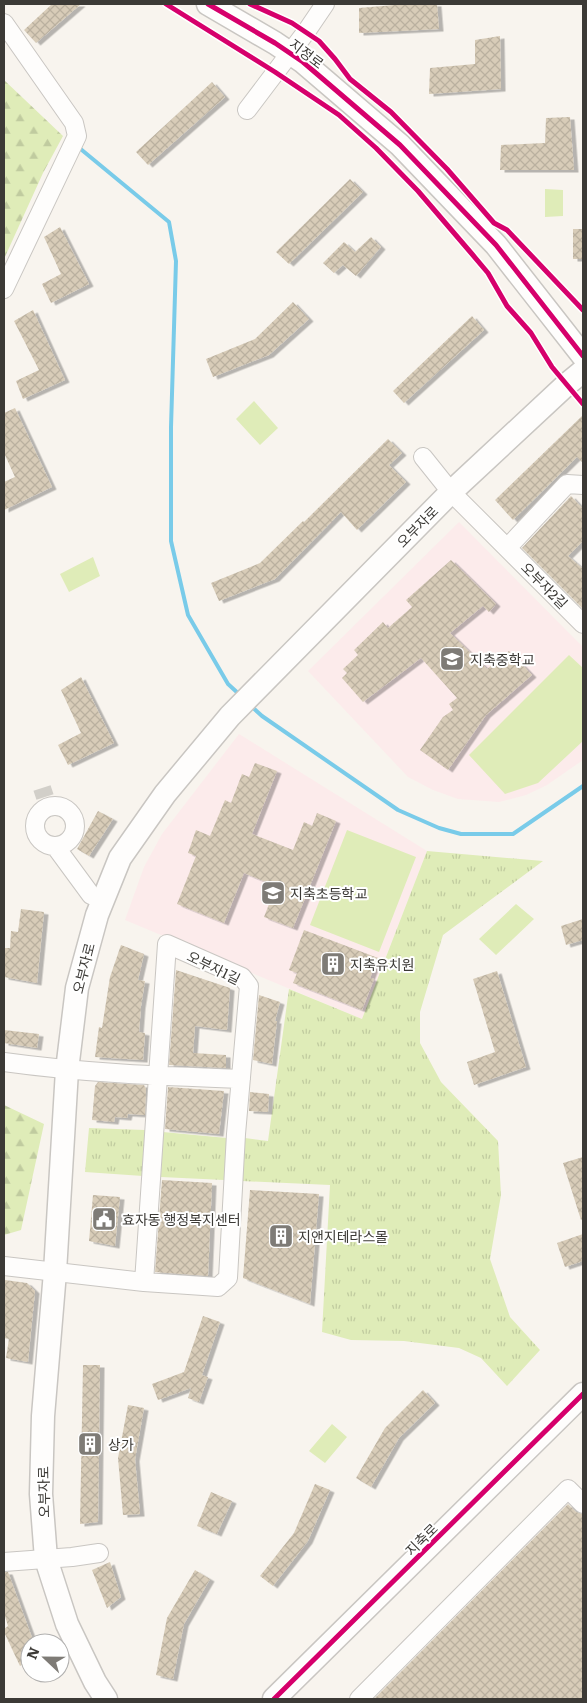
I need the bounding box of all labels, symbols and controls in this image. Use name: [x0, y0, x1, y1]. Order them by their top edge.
street label: 지정로: [286, 33, 329, 73]
street label: 오부자로: [392, 501, 442, 551]
street label: 오부자2길: [517, 557, 573, 613]
school or university icon: 지축중학교: [439, 646, 465, 672]
place label: 지축중학교: [470, 649, 535, 669]
school or university icon: 지축초등학교: [260, 880, 286, 906]
place label: 지축초등학교: [290, 883, 367, 903]
street label: 오부자로: [67, 940, 99, 995]
street label: 오부자1길: [184, 945, 244, 989]
building icon: 지축유치원: [320, 951, 346, 977]
place label: 지축유치원: [350, 954, 414, 974]
public building icon: 효자동 행정복지센터: [91, 1206, 117, 1232]
place label: 효자동 행정복지센터: [122, 1209, 241, 1229]
building icon: 지앤지테라스몰: [268, 1223, 294, 1249]
place label: 지앤지테라스몰: [298, 1226, 388, 1246]
building icon: 상가: [77, 1431, 103, 1457]
place label: 상가: [108, 1434, 134, 1454]
street label: 오부자로: [33, 1466, 53, 1518]
street label: 지축로: [400, 1518, 442, 1560]
north arrow: [20, 1633, 70, 1683]
text: N: [21, 1643, 44, 1662]

